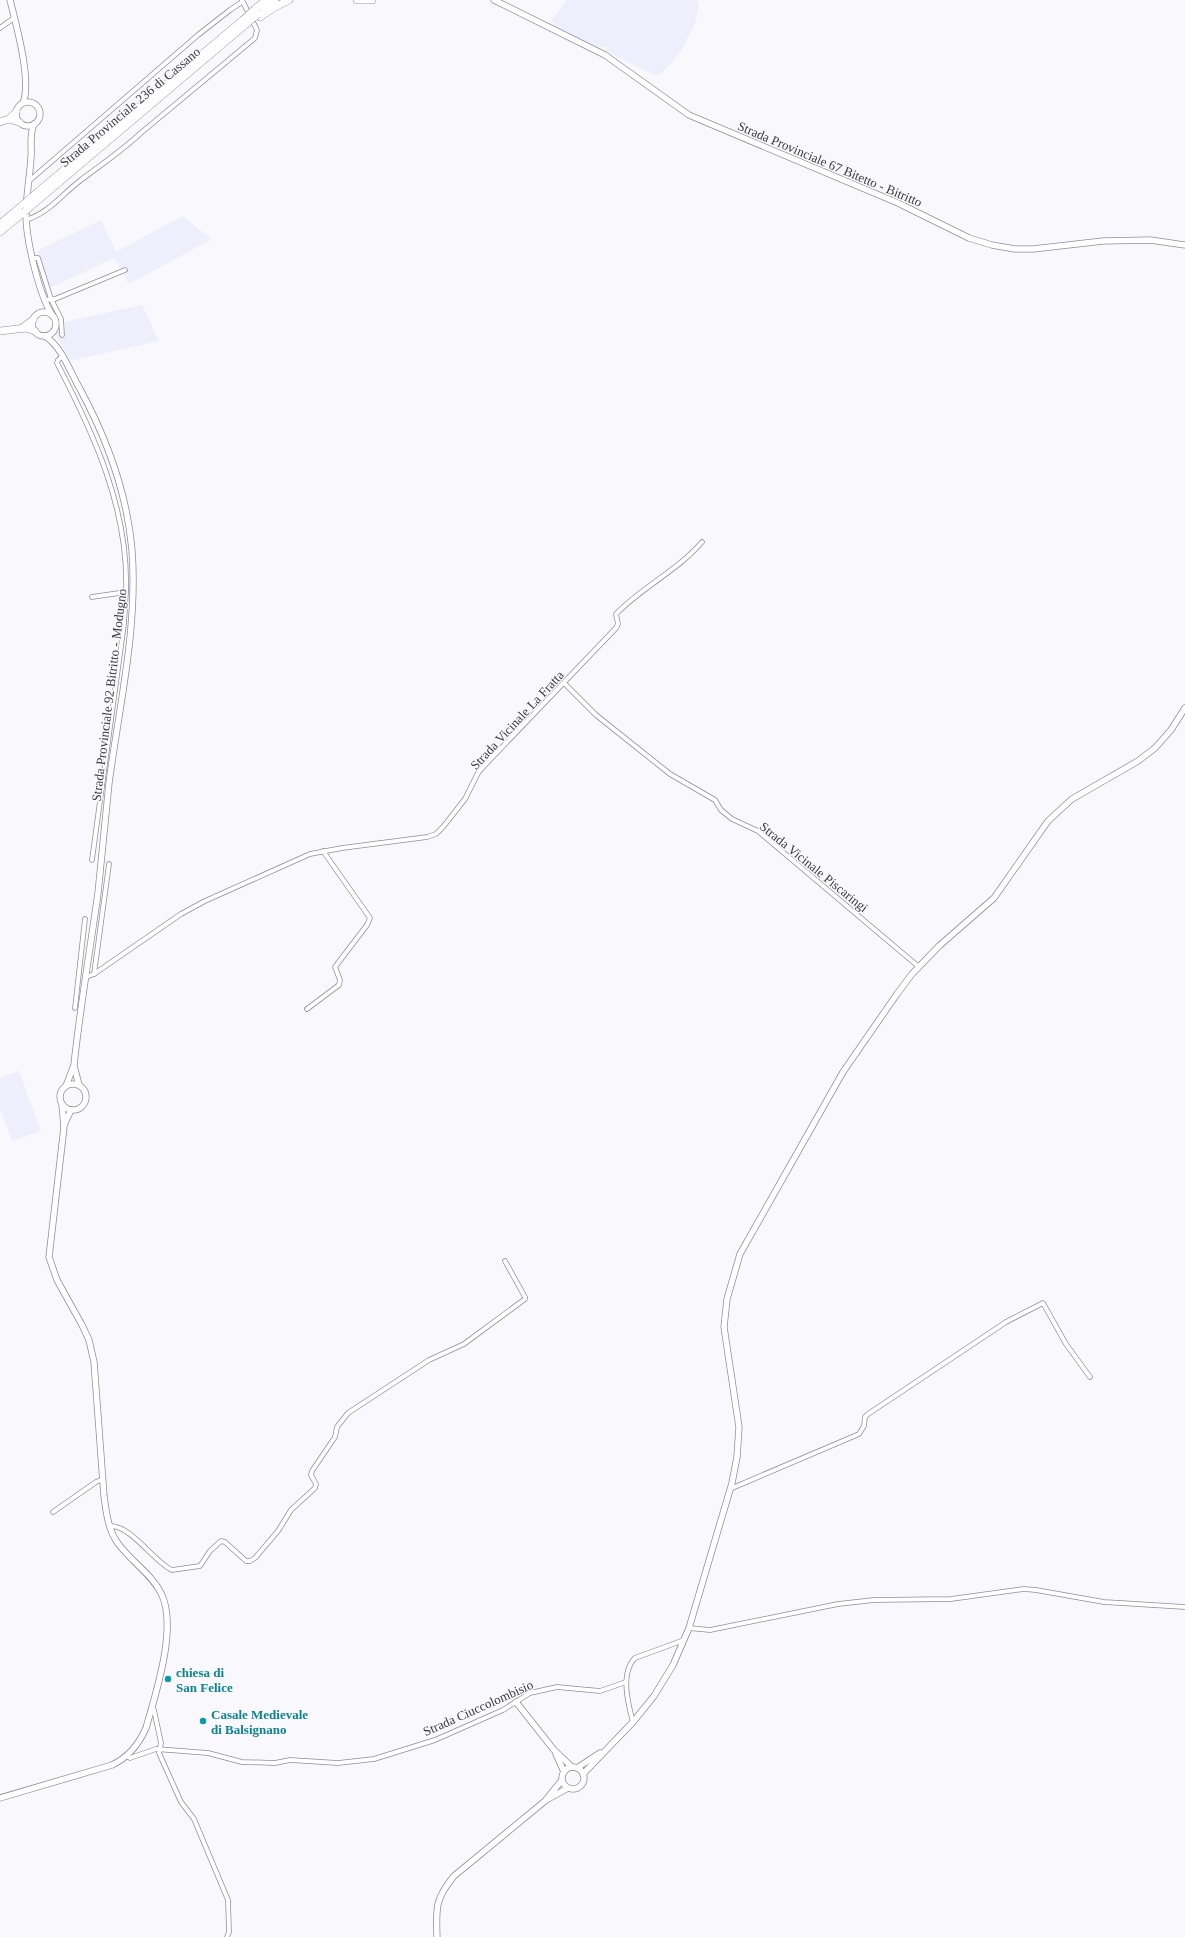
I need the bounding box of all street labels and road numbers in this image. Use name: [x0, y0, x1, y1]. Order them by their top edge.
street label: Strada Provinciale 236 di Cassano: [57, 44, 203, 170]
street label: Strada Provinciale 67 Bitetto - Bitritto: [736, 118, 924, 210]
street label: Strada Provinciale 92 Bitritto - Modugno: [89, 588, 129, 802]
street label: Strada Vicinale La Fratta: [467, 667, 567, 773]
street label: Strada Vicinale Piscaringi: [757, 819, 871, 915]
street label: Strada Ciuccolombisio: [421, 1677, 535, 1739]

